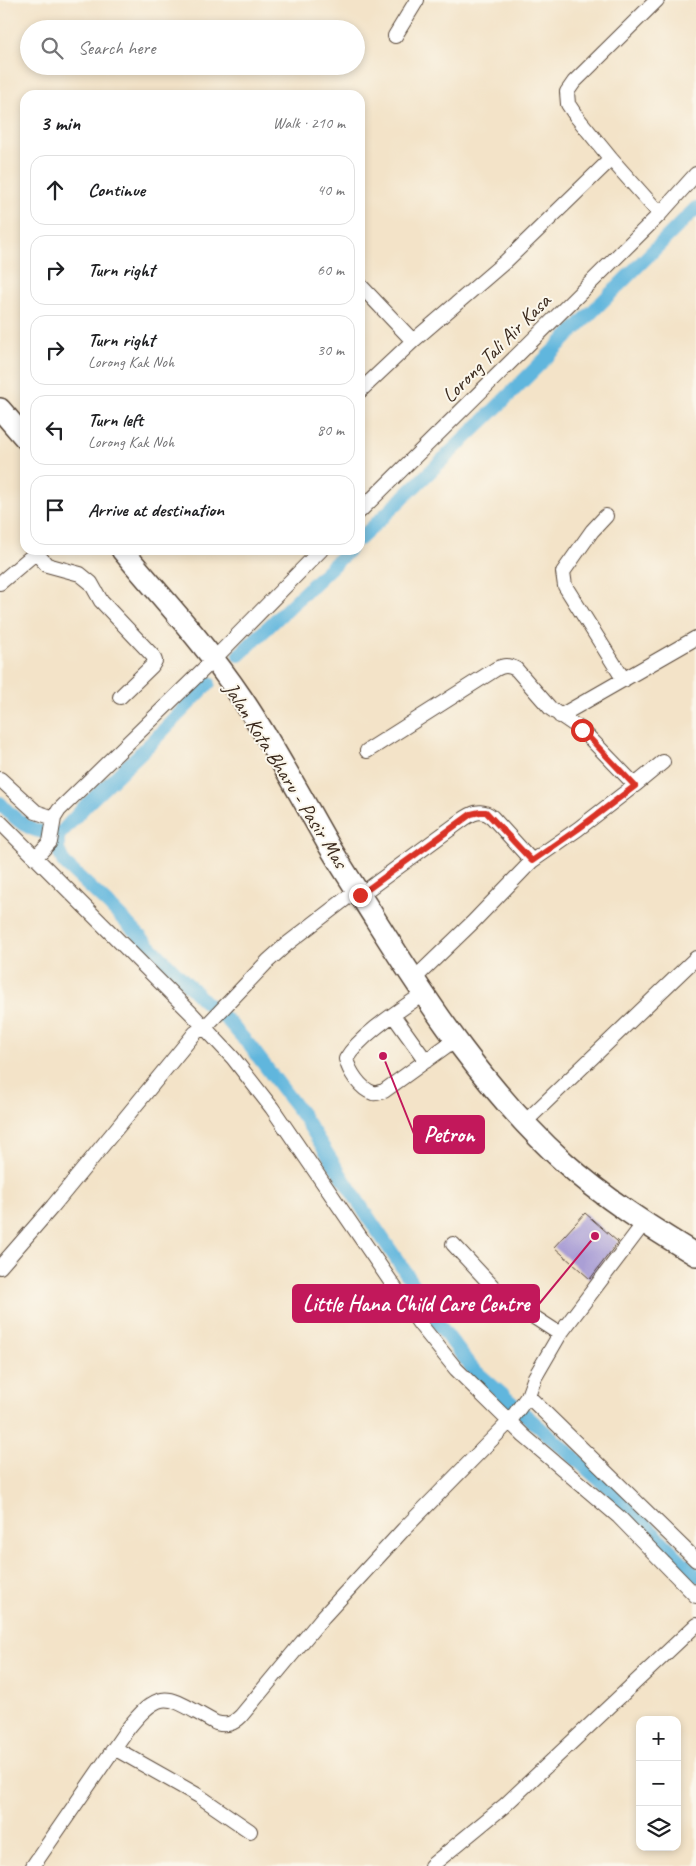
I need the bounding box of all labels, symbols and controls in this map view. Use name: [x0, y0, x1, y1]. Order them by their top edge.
search box: [20, 20, 365, 75]
icon: search: [38, 34, 66, 62]
text: Search here: [78, 36, 155, 60]
text: 3 min: [40, 110, 80, 136]
text: Walk · 210 m: [273, 113, 345, 133]
icon: ahead: [41, 176, 69, 204]
text: Continue: [88, 178, 145, 202]
text: 40 m: [317, 180, 344, 200]
icon: right: [41, 256, 69, 284]
text: Turn right: [88, 258, 155, 282]
text: 60 m: [317, 260, 344, 280]
street label: Lorong Tali Air Kasa: [436, 287, 557, 408]
text: Turn right: [88, 328, 155, 352]
icon: right: [41, 336, 69, 364]
text: 30 m: [317, 340, 344, 360]
text: Lorong Kak Noh: [88, 352, 174, 372]
text: Turn left: [88, 408, 143, 432]
icon: left: [41, 416, 69, 444]
text: 80 m: [317, 420, 344, 440]
text: Lorong Kak Noh: [88, 432, 174, 452]
icon: arrive: [41, 496, 69, 524]
text: Arrive at destination: [88, 498, 224, 522]
street label: Jalan Kota Bharu - Pasir Mas: [218, 676, 355, 874]
route start: [571, 719, 594, 742]
route end: [349, 884, 372, 907]
callout: Petron: [414, 1116, 484, 1153]
text: Petron: [424, 1121, 476, 1149]
callout: Little Hana Child Care Centre: [293, 1285, 539, 1322]
text: Little Hana Child Care Centre: [303, 1290, 531, 1318]
map controls: [636, 1716, 681, 1851]
button: +: [636, 1716, 681, 1761]
button: −: [636, 1761, 681, 1806]
button: layers: [636, 1806, 681, 1851]

